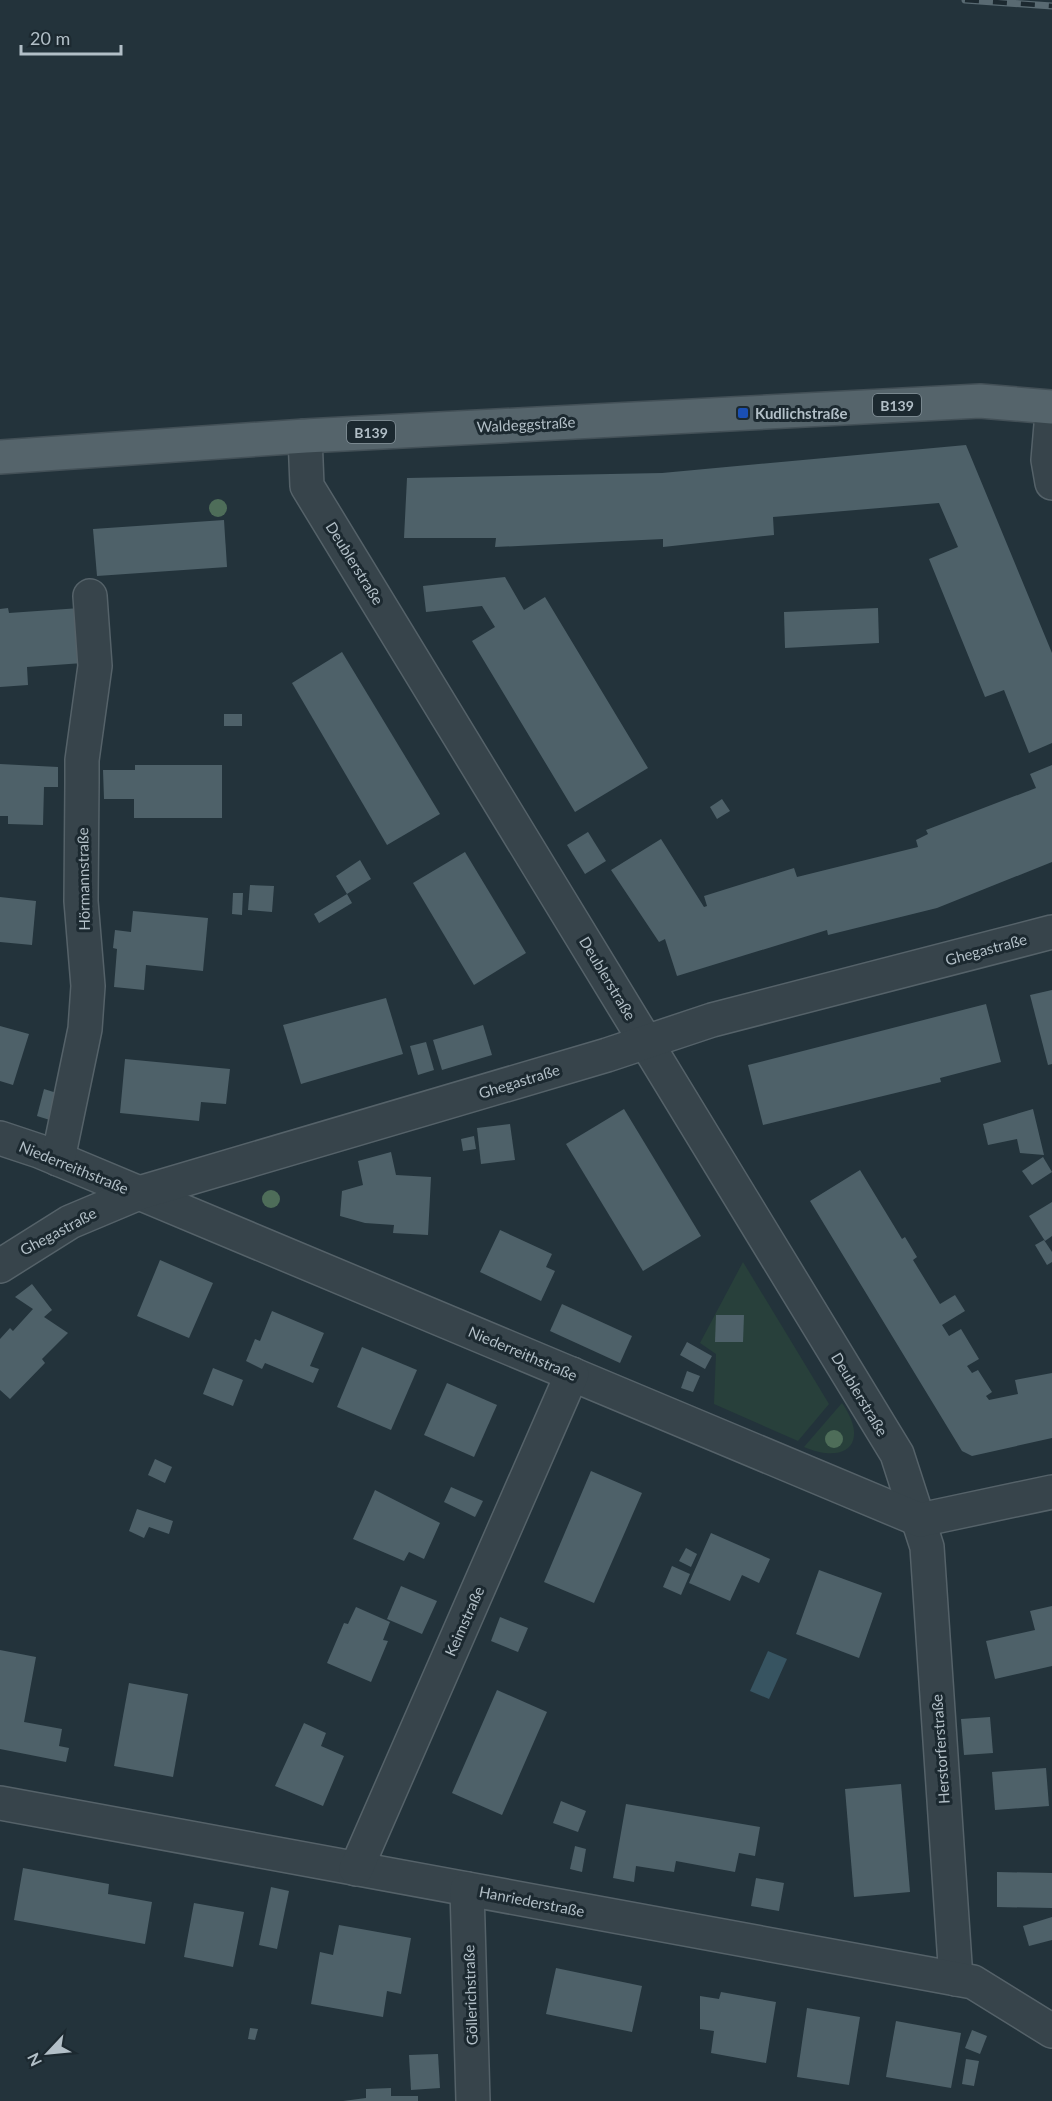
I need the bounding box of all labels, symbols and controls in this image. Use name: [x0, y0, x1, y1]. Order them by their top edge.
scale bar: [21, 18, 122, 56]
text: 20 m: [30, 27, 70, 49]
road number: B139: [873, 394, 921, 416]
place label: Kudlichstraße: [755, 404, 847, 422]
marker: Kudlichstraße: [736, 406, 750, 420]
street label: Waldeggstraße: [476, 412, 576, 436]
road number: B139: [347, 421, 395, 443]
street label: Deublerstraße: [322, 518, 388, 608]
street label: Hörmannstraße: [73, 827, 93, 931]
street label: Ghegastraße: [943, 929, 1029, 969]
street label: Deublerstraße: [576, 933, 640, 1023]
street label: Ghegastraße: [476, 1060, 562, 1102]
street label: Niederreithstraße: [17, 1137, 131, 1197]
street label: Ghegastraße: [17, 1203, 99, 1259]
street label: Niederreithstraße: [466, 1322, 580, 1384]
street label: Deublerstraße: [828, 1349, 892, 1439]
street label: Keimstraße: [441, 1583, 487, 1659]
street label: Herstorferstraße: [927, 1693, 953, 1804]
street label: Hanriederstraße: [478, 1882, 586, 1920]
street label: Göllerichstraße: [459, 1945, 481, 2045]
north arrow: [18, 2023, 78, 2083]
text: N: [23, 2050, 45, 2069]

